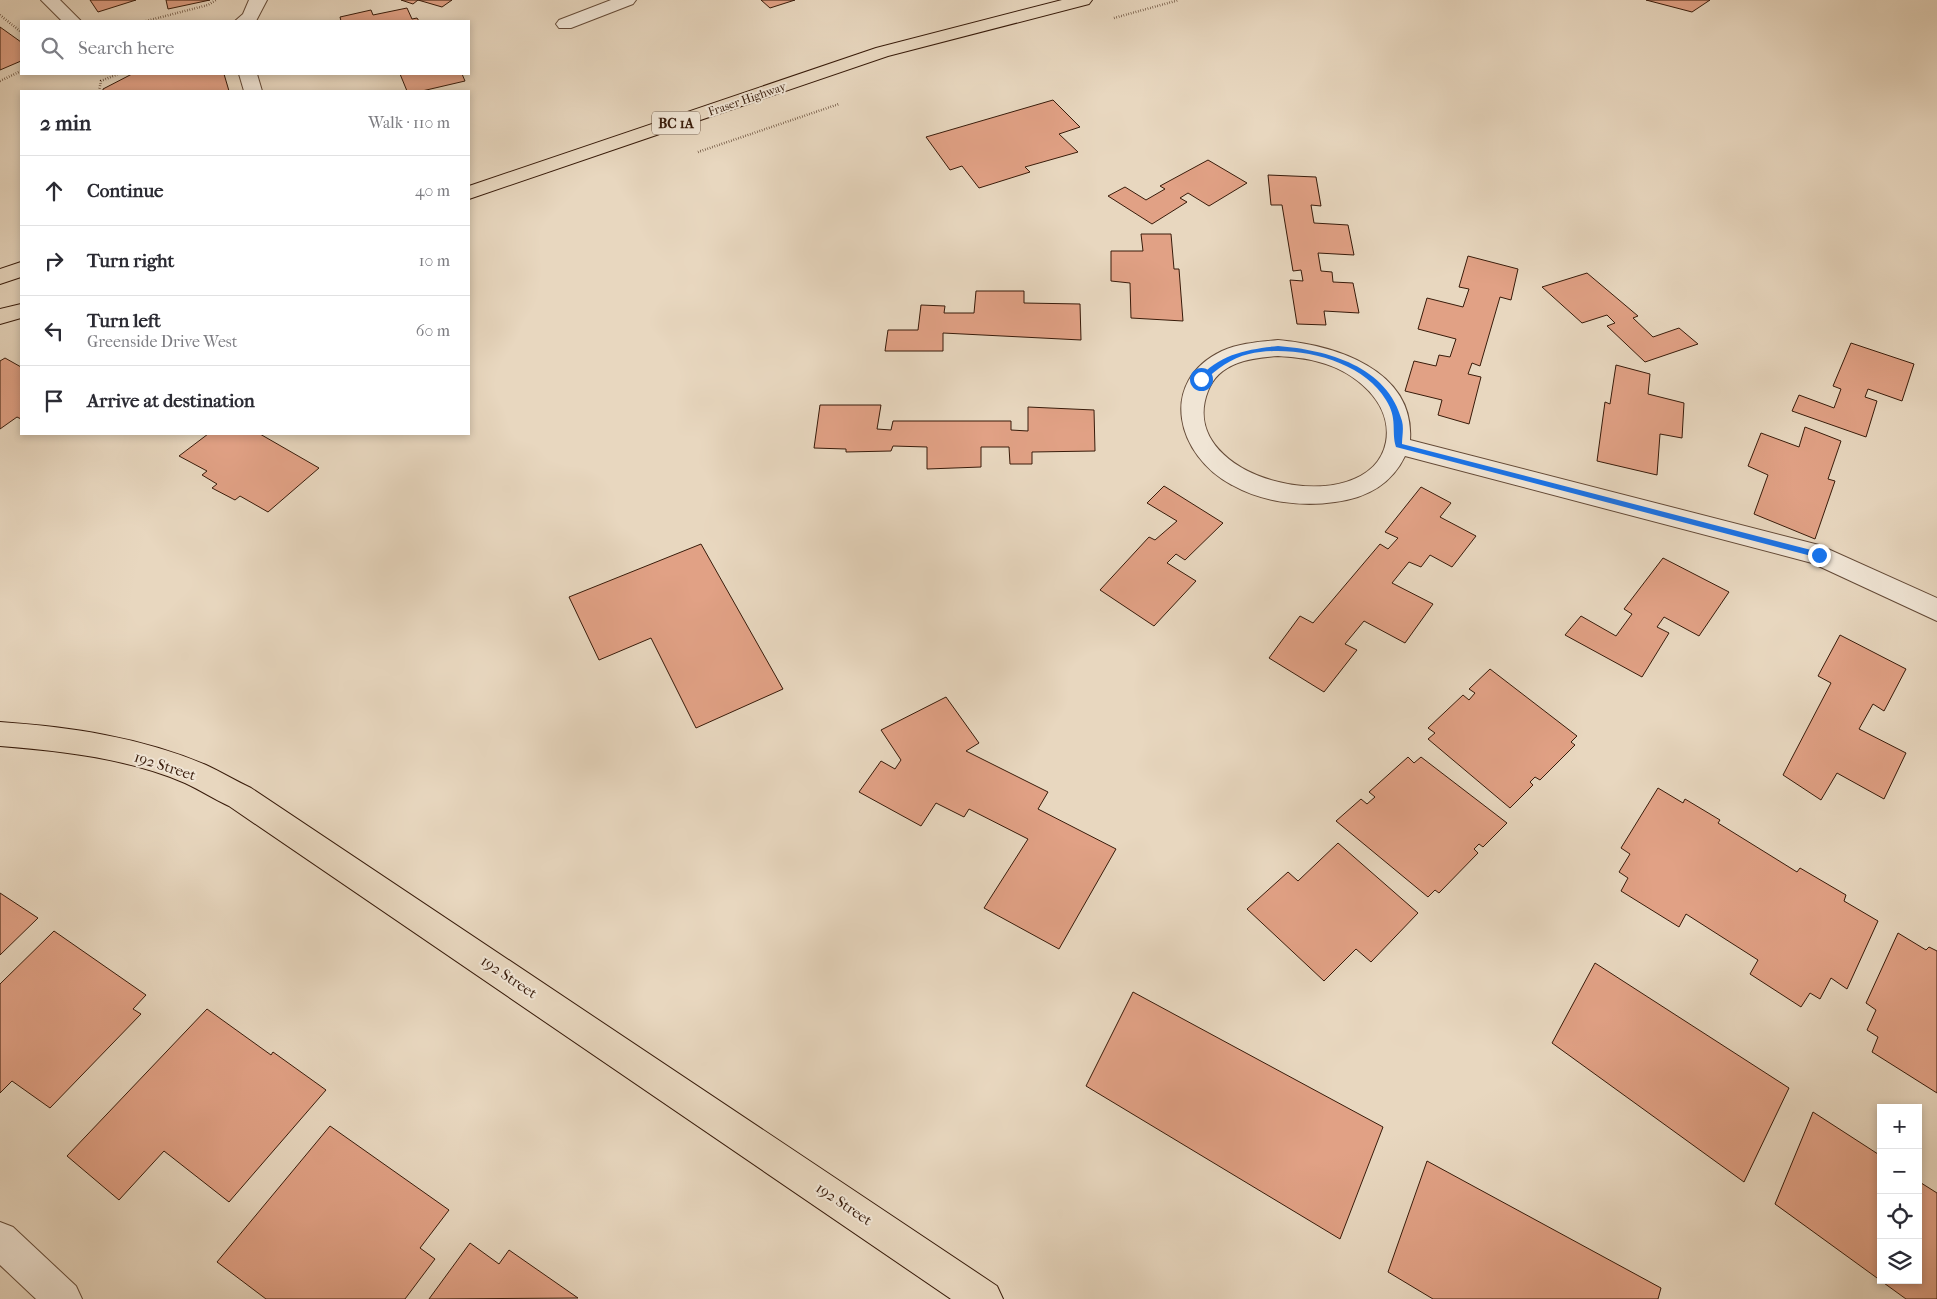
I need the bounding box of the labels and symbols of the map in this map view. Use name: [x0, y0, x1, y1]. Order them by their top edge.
street label: Fraser Highway: [706, 79, 788, 119]
road number: BC 1A: [652, 112, 700, 134]
route start: [1190, 368, 1213, 391]
route end: [1808, 544, 1831, 567]
street label: 192 Street: [132, 748, 199, 785]
street label: 192 Street: [478, 952, 541, 1003]
street label: 192 Street: [813, 1179, 876, 1230]

